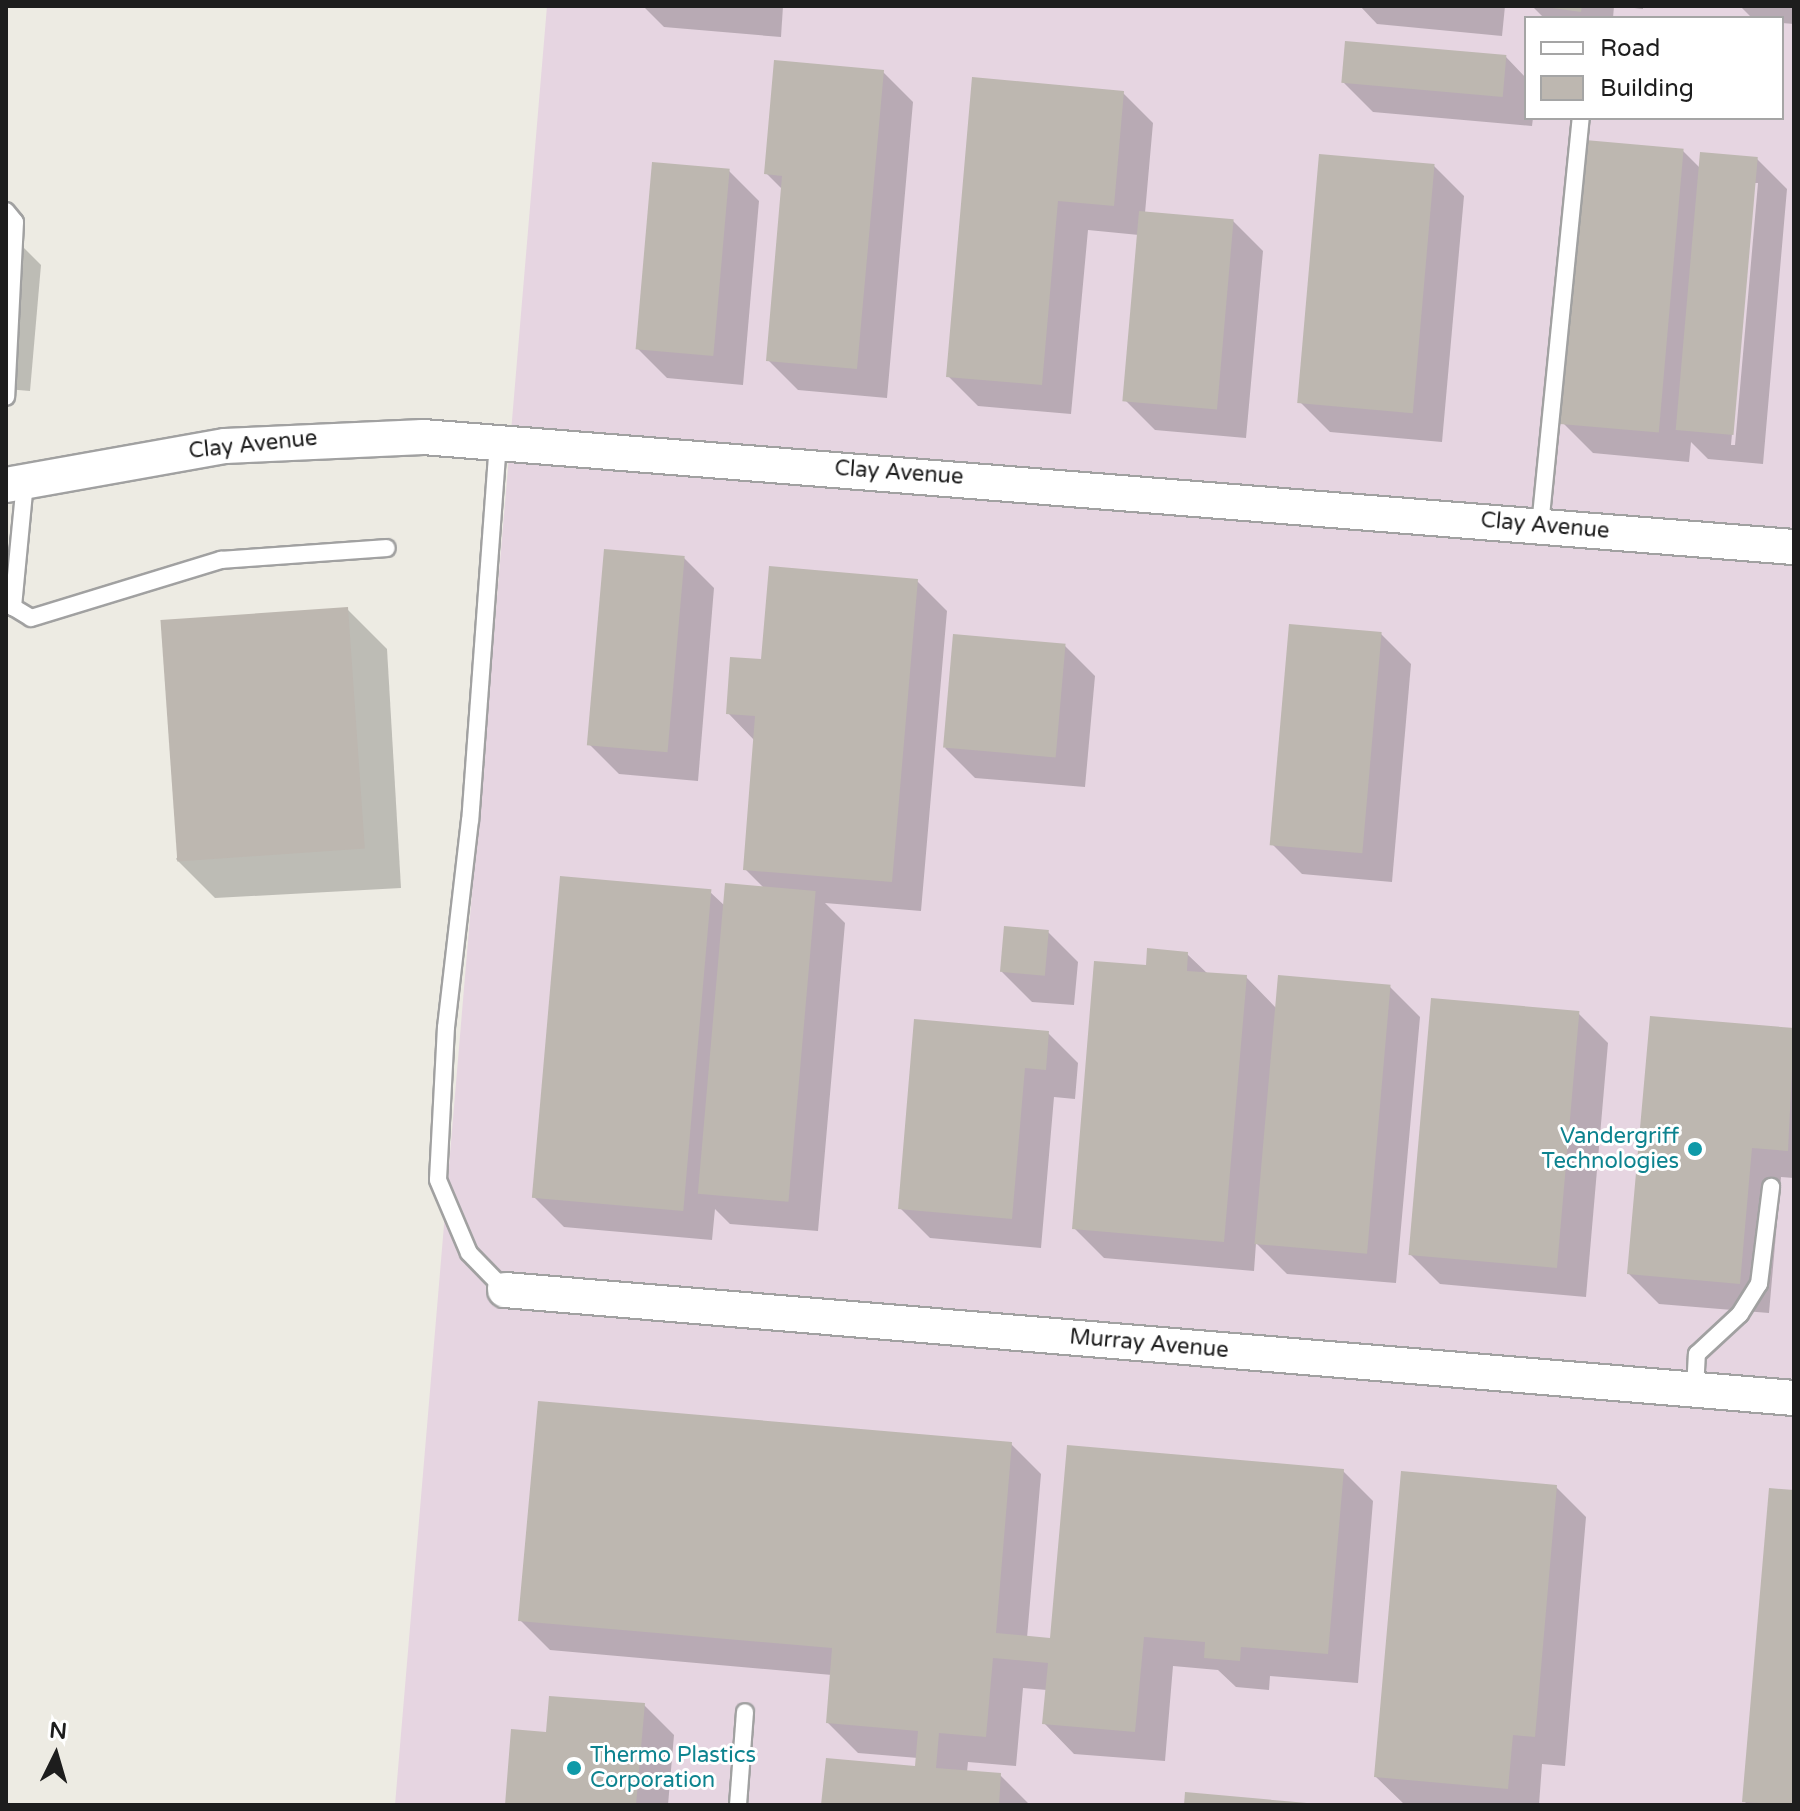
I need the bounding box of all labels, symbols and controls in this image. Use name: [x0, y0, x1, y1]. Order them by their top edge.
legend: [1524, 16, 1784, 120]
text: Road: [1600, 34, 1660, 63]
text: Building: [1600, 74, 1694, 103]
street label: Clay Avenue: [187, 425, 319, 465]
street label: Clay Avenue: [834, 455, 964, 491]
street label: Clay Avenue: [1479, 507, 1611, 545]
place label: Vandergriff Technologies: [1541, 1123, 1679, 1174]
marker: Vandergriff Technologies: [1686, 1140, 1704, 1158]
street label: Murray Avenue: [1068, 1324, 1230, 1364]
north arrow: [16, 1715, 96, 1795]
text: N: [48, 1717, 68, 1745]
place label: Thermo Plastics Corporation: [590, 1742, 756, 1794]
marker: Thermo Plastics Corporation: [565, 1759, 583, 1777]

